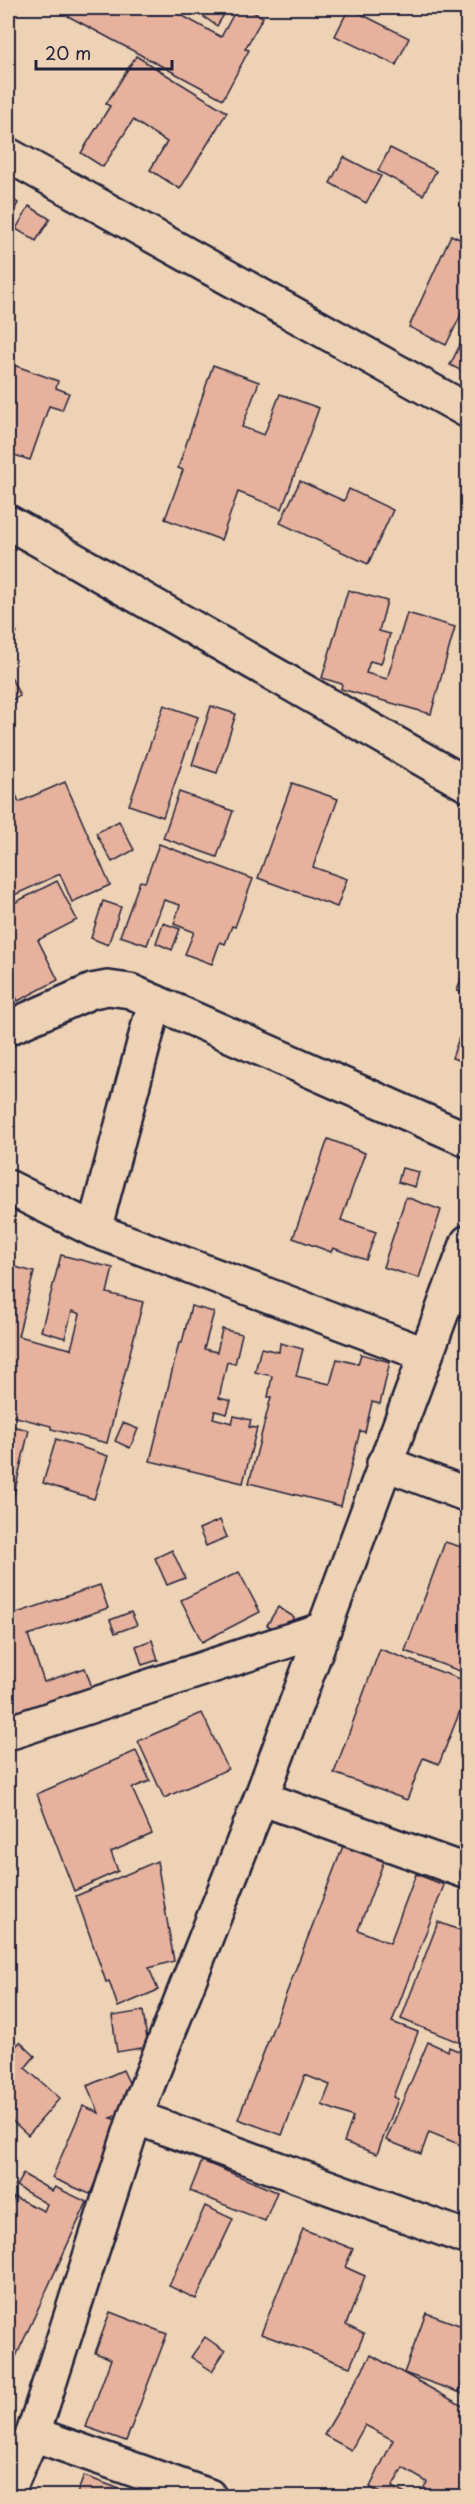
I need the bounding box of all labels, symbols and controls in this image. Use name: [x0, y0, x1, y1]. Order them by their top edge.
scale bar: [36, 33, 172, 71]
text: 20 m: [45, 39, 91, 66]

